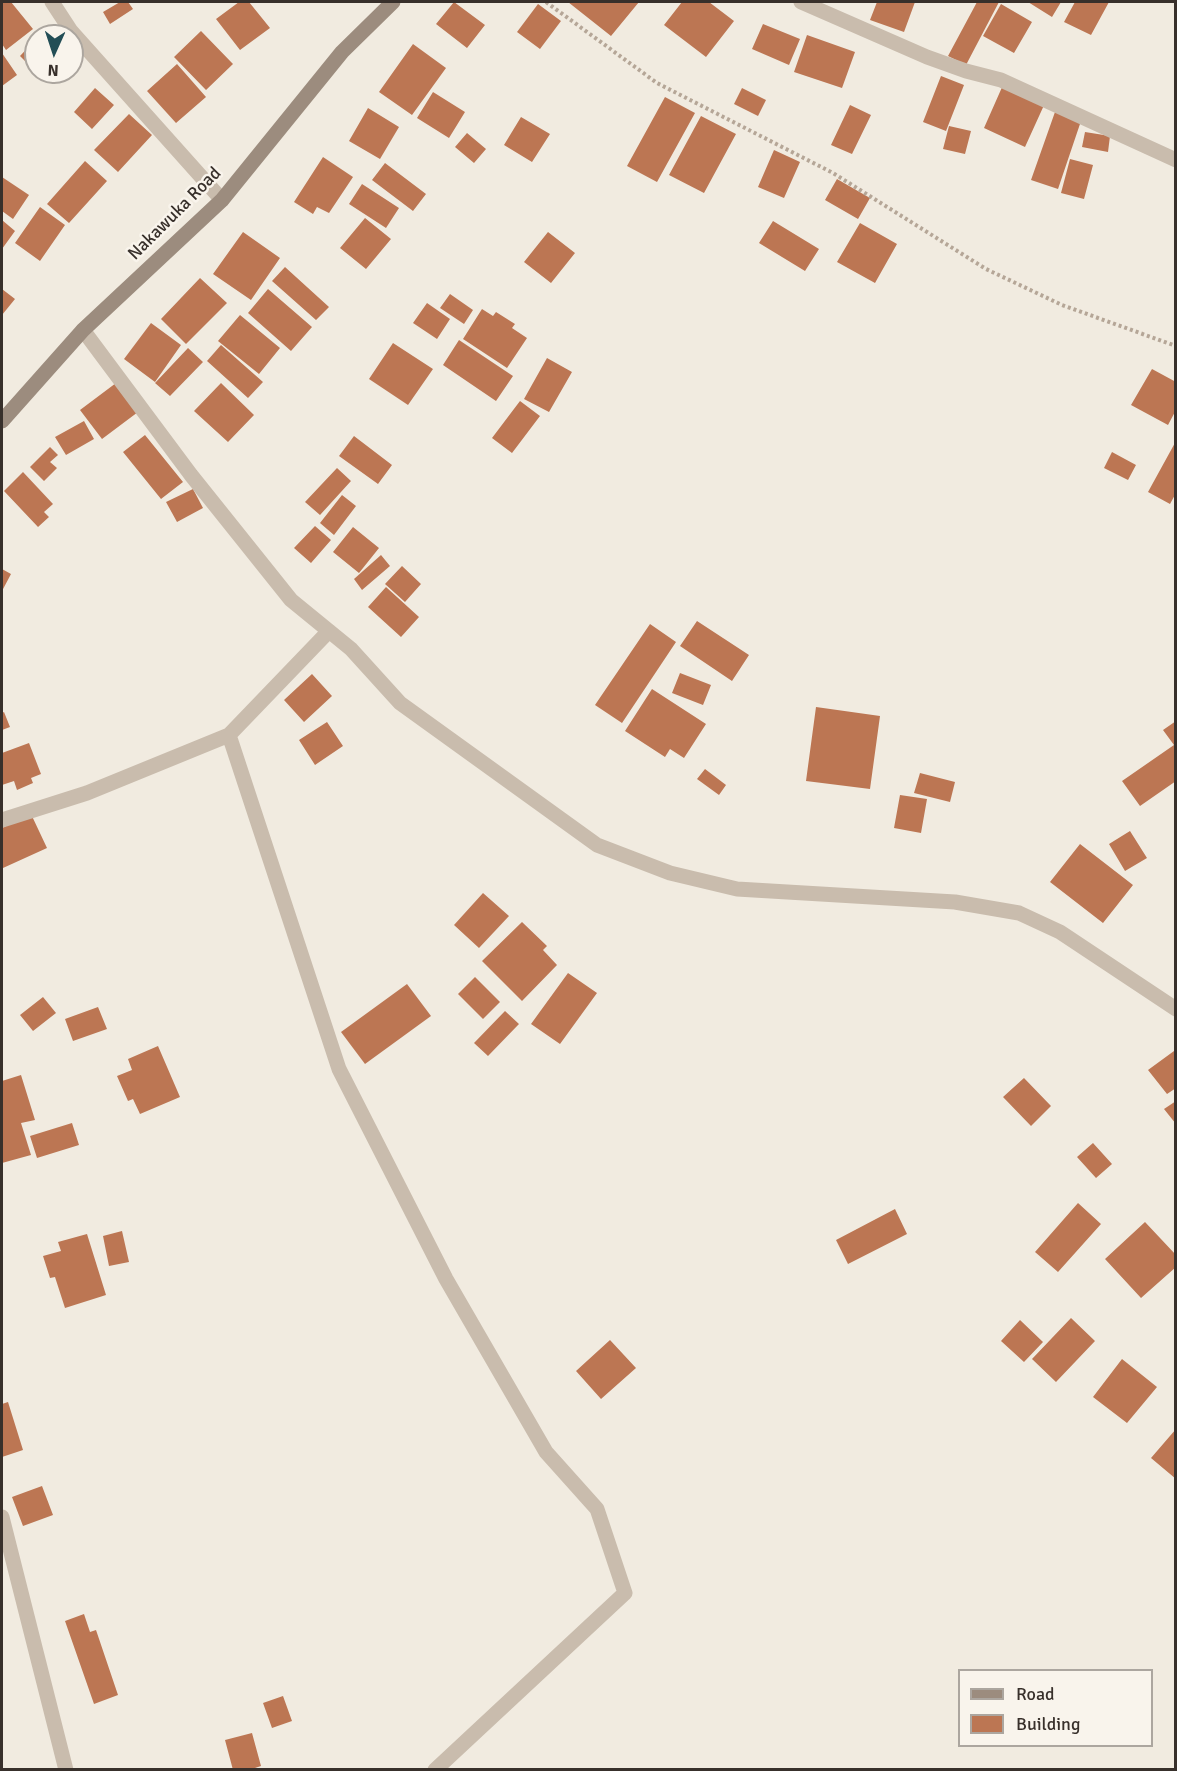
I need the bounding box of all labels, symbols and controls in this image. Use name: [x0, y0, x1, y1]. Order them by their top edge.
north arrow: [24, 24, 84, 84]
text: N: [47, 60, 59, 80]
street label: Nakawuka Road: [124, 163, 226, 265]
legend: [958, 1669, 1153, 1747]
text: Road: [1016, 1683, 1055, 1705]
text: Building: [1016, 1713, 1080, 1735]

